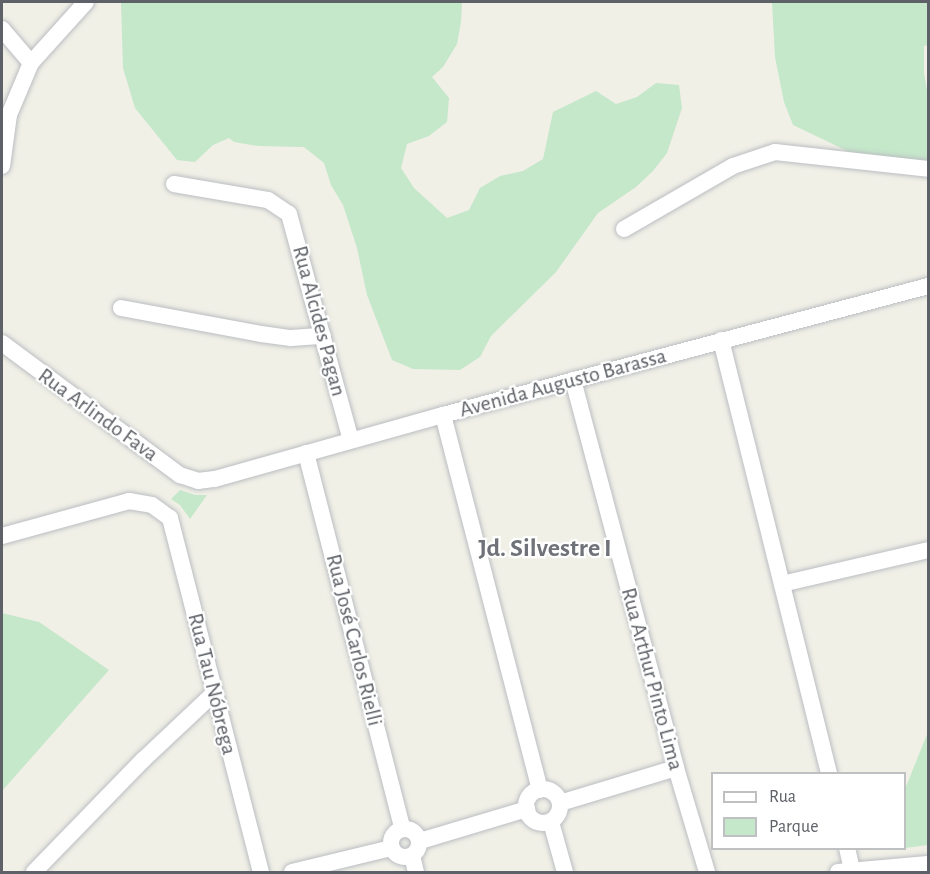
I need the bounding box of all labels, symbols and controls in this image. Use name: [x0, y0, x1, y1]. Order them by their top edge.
street label: Rua Alcides Pagan: [286, 243, 352, 399]
street label: Avenida Augusto Barassa: [457, 343, 669, 423]
street label: Rua Arlindo Fava: [33, 363, 163, 467]
district label: Jd. Silvestre I: [478, 533, 612, 565]
street label: Rua José Carlos Rielli: [320, 551, 388, 729]
street label: Rua Arthur Pinto Lima: [615, 585, 689, 773]
street label: Rua Tau Nóbrega: [182, 610, 242, 758]
legend: [711, 772, 906, 850]
text: Rua: [769, 788, 796, 806]
text: Parque: [769, 818, 818, 836]

